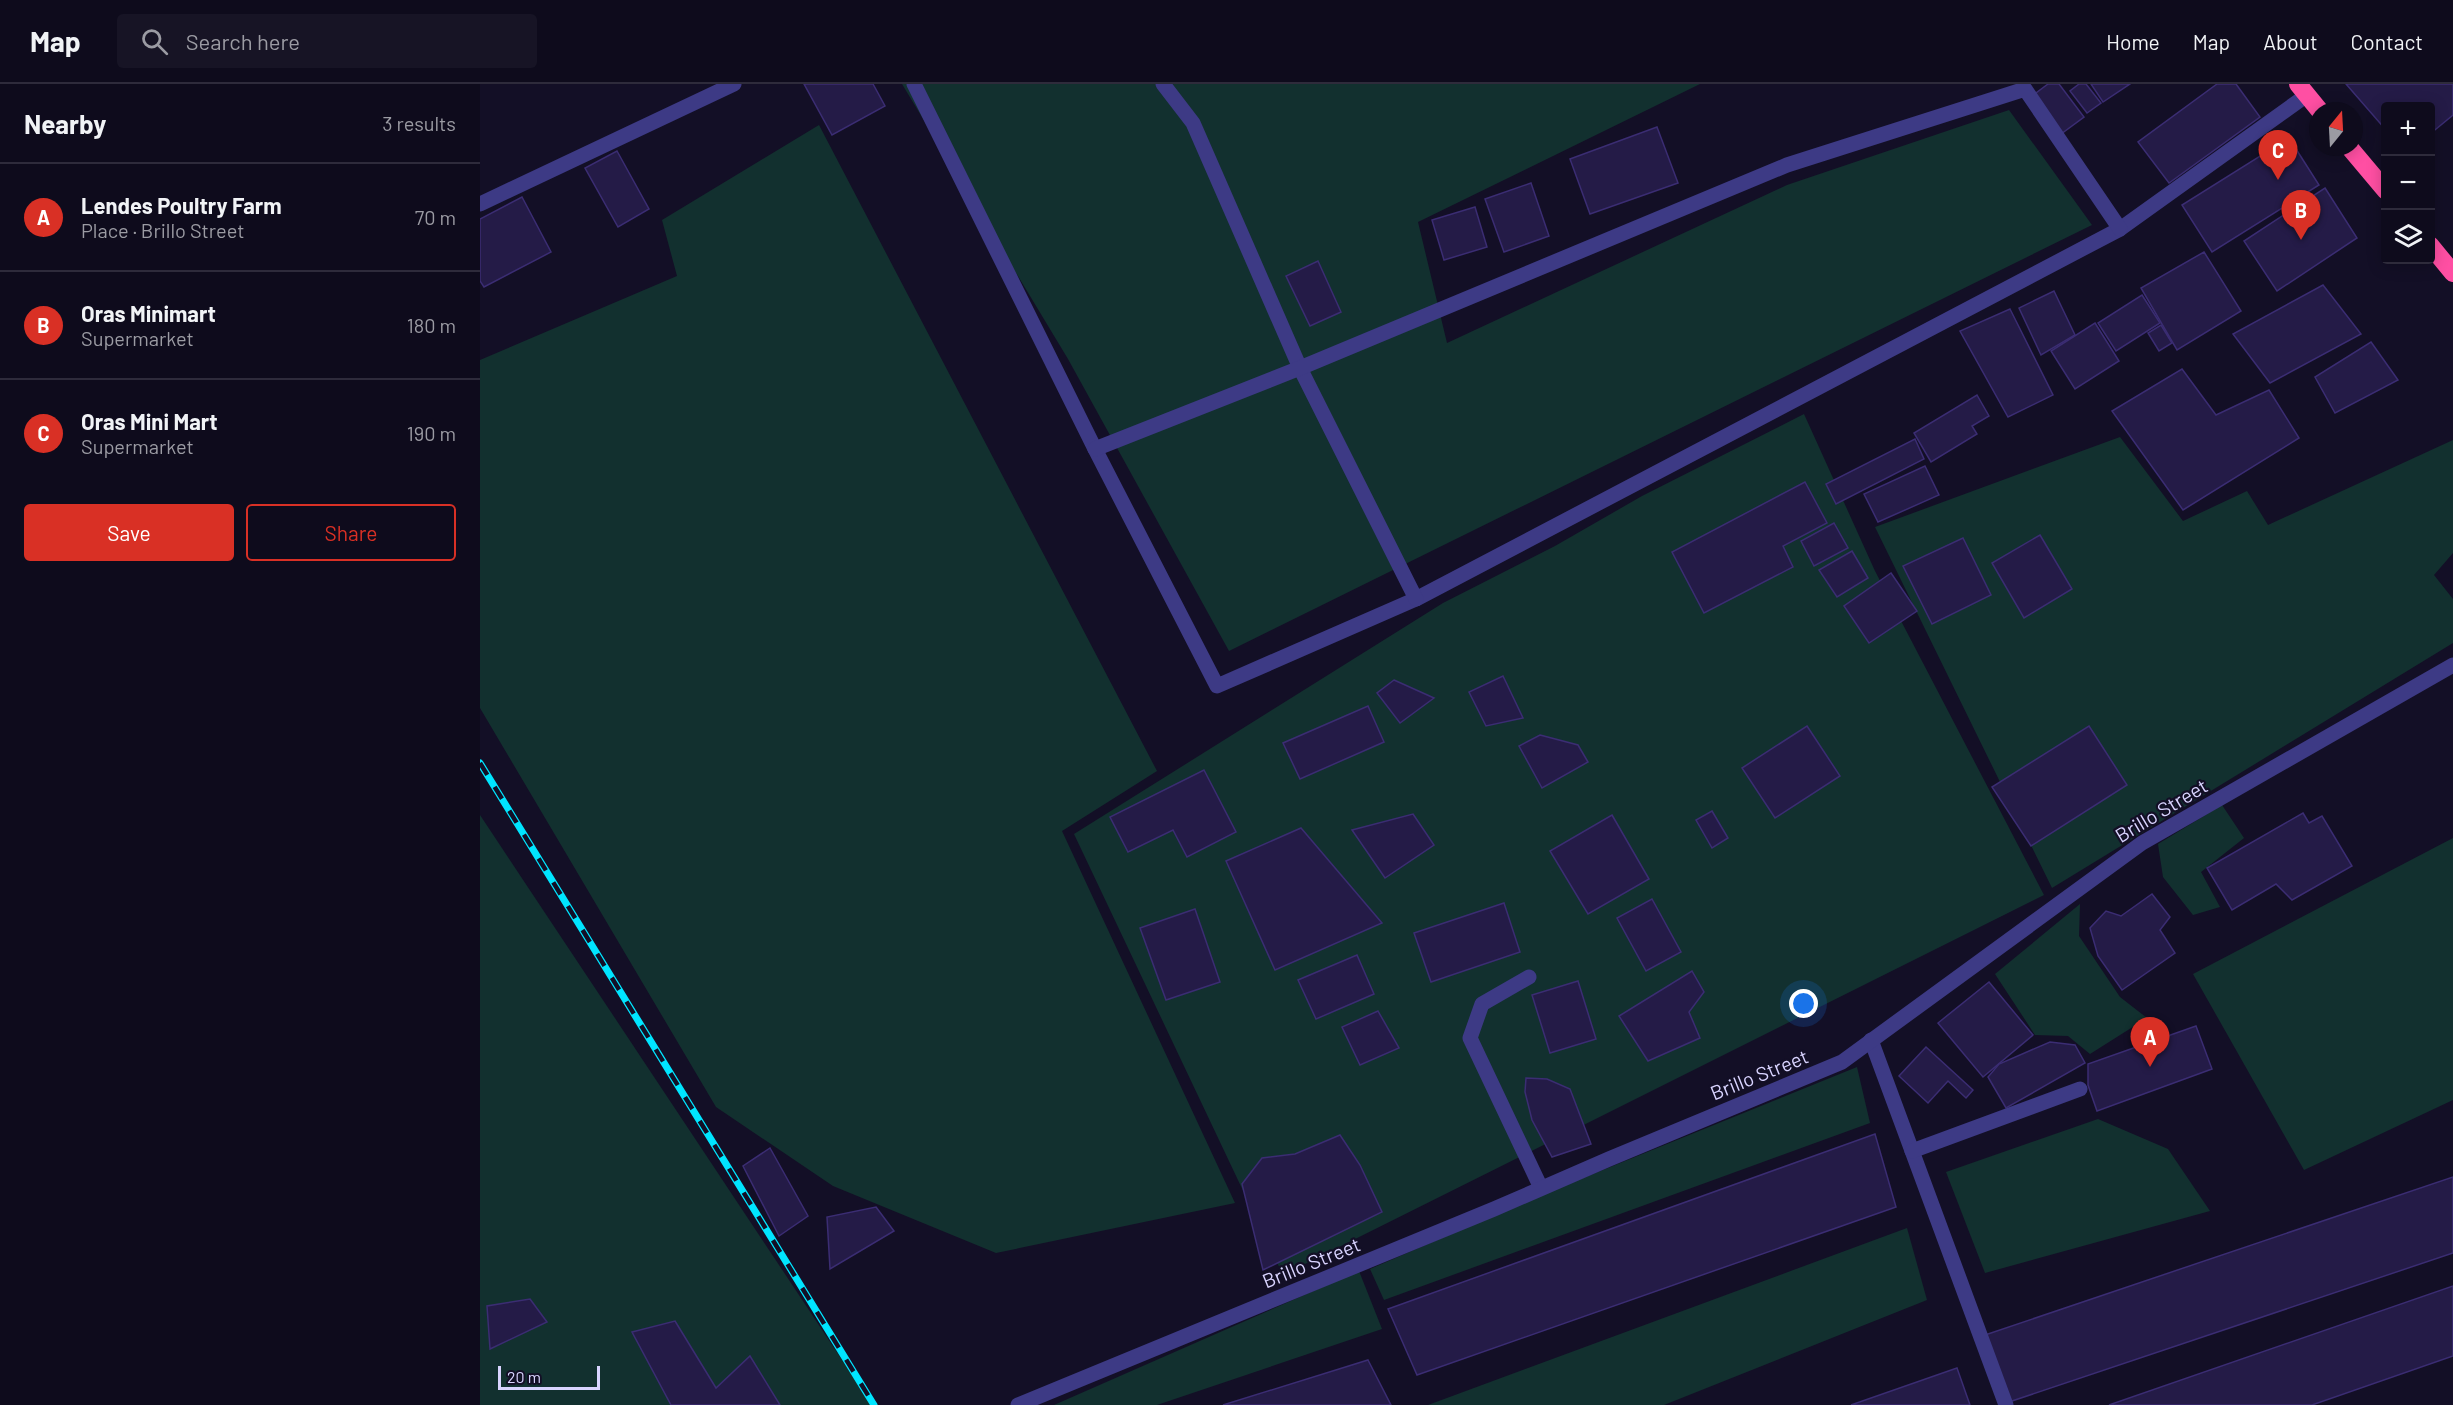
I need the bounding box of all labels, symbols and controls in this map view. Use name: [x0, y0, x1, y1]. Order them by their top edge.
search box: [117, 14, 537, 68]
text: Map: [30, 24, 81, 58]
icon: search: [138, 25, 171, 58]
text: Search here: [186, 28, 300, 54]
text: Home: [2106, 29, 2160, 54]
text: Map: [2193, 29, 2230, 54]
text: About: [2263, 29, 2318, 54]
text: Contact: [2351, 29, 2423, 54]
north arrow: [2309, 102, 2363, 156]
map controls: [2381, 102, 2435, 264]
button: +: [2381, 102, 2435, 156]
text: Nearby: [24, 108, 106, 139]
text: 3 results: [382, 111, 456, 135]
pin: C: [2258, 130, 2298, 180]
button: −: [2381, 156, 2435, 210]
pin: B: [2282, 190, 2320, 240]
text: Lendes Poultry Farm: [81, 192, 282, 218]
text: A: [37, 205, 50, 229]
text: 70 m: [415, 205, 456, 229]
button: layers: [2381, 210, 2435, 264]
text: Place · Brillo Street: [81, 218, 244, 242]
text: Oras Minimart: [81, 300, 216, 326]
text: B: [37, 313, 50, 337]
text: 180 m: [407, 313, 456, 337]
text: Supermarket: [81, 326, 194, 350]
text: Oras Mini Mart: [81, 408, 218, 434]
text: C: [37, 421, 50, 445]
text: 190 m: [407, 421, 456, 445]
text: Supermarket: [81, 434, 194, 458]
button: Save: [24, 504, 234, 561]
button: Share: [246, 504, 456, 561]
street label: Brillo Street: [2110, 773, 2212, 847]
your location: [1789, 989, 1818, 1018]
pin: A: [2130, 1018, 2170, 1067]
street label: Brillo Street: [1706, 1043, 1812, 1105]
street label: Brillo Street: [1258, 1231, 1364, 1293]
scale bar: [498, 1363, 600, 1390]
text: 20 m: [507, 1367, 541, 1386]

